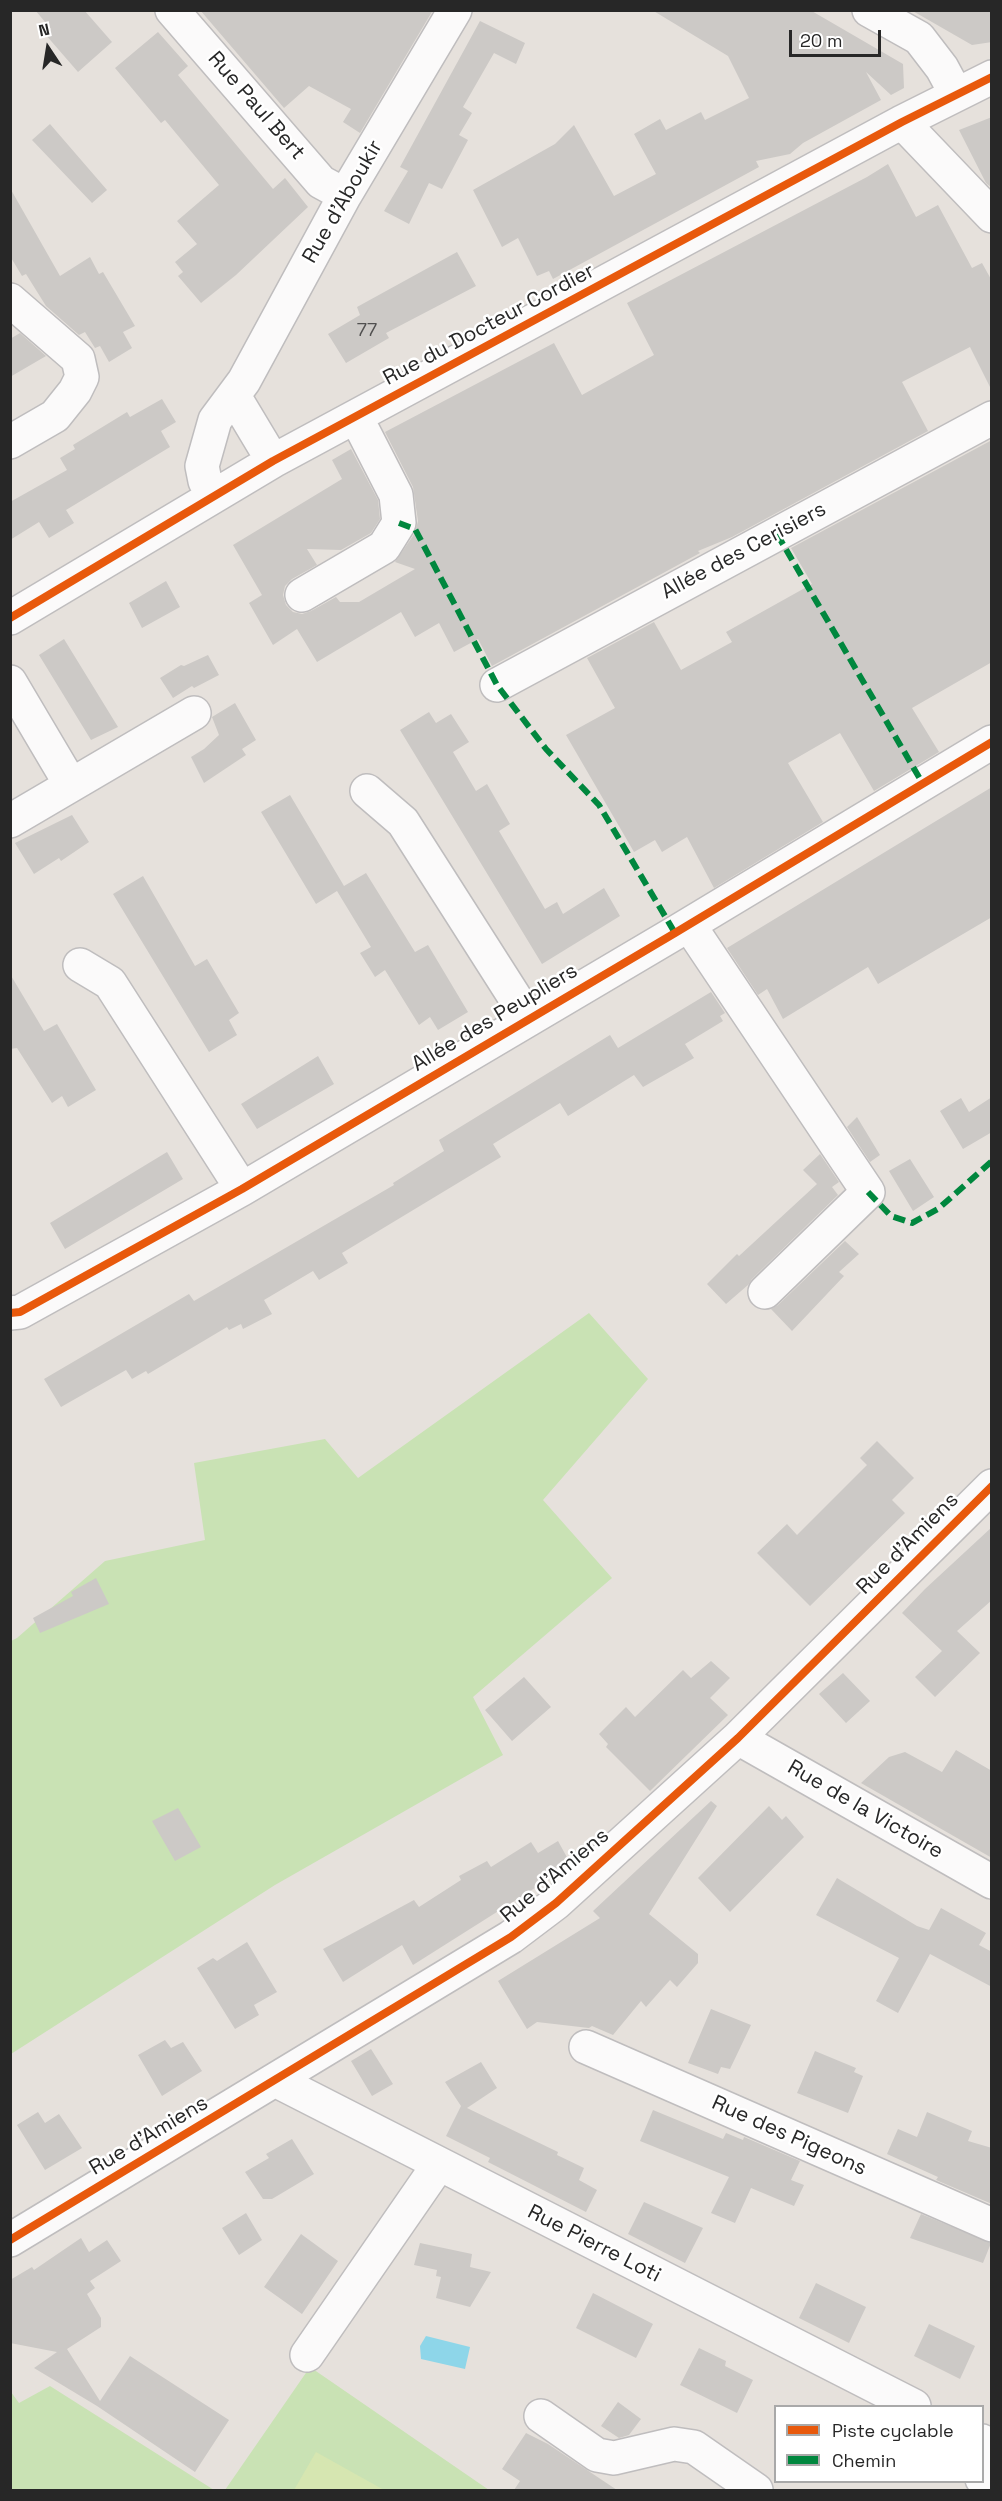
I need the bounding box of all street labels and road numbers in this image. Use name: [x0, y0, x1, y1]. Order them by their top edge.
street label: Rue Paul Bert: [202, 47, 310, 165]
street label: Rue d'Aboukir: [298, 136, 388, 268]
street label: Rue du Docteur Cordier: [379, 259, 599, 391]
street label: Allée des Cerisiers: [657, 497, 831, 605]
street label: Allée des Peupliers: [408, 959, 582, 1077]
street label: Rue d'Amiens: [852, 1488, 964, 1600]
street label: Rue de la Victoire: [783, 1755, 947, 1865]
street label: Rue d'Amiens: [496, 1823, 614, 1929]
street label: Rue d'Amiens: [85, 2091, 213, 2181]
street label: Rue des Pigeons: [708, 2091, 870, 2181]
street label: Rue Pierre Loti: [523, 2200, 665, 2288]

